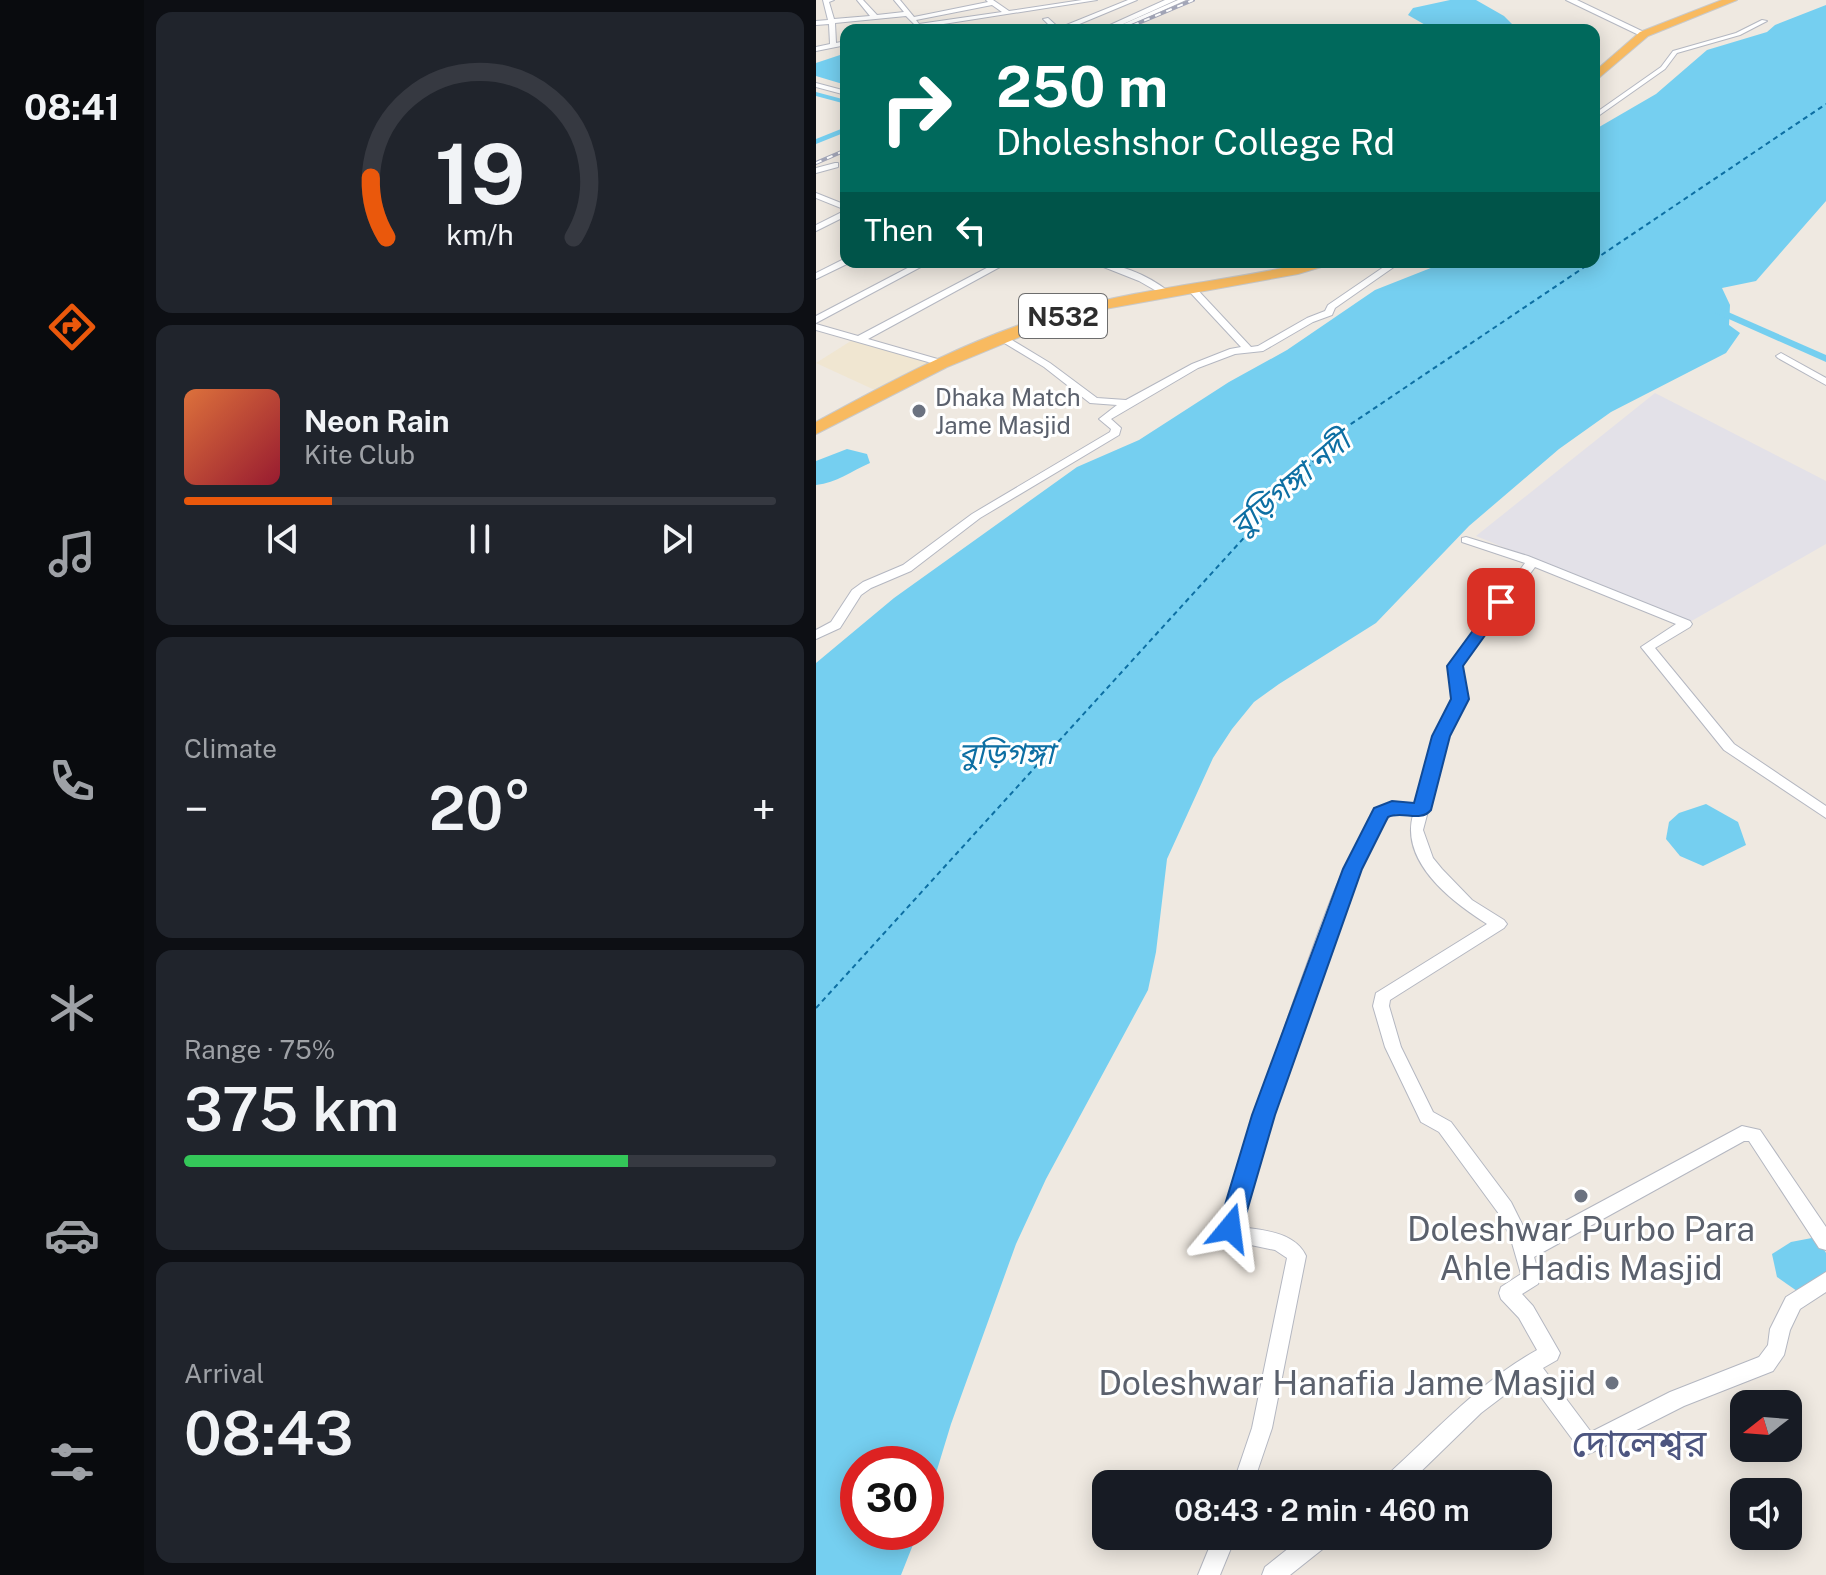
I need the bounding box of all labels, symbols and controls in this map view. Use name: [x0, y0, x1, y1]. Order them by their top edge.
text: 250 m: [996, 54, 1168, 120]
icon: right: [864, 56, 968, 160]
text: 08:41: [24, 86, 120, 128]
text: Dholeshshor College Rd: [996, 121, 1395, 163]
text: 19: [435, 125, 525, 223]
icon: left: [949, 208, 993, 252]
text: Then: [864, 212, 933, 248]
text: km/h: [446, 218, 514, 251]
road number: N532: [1019, 294, 1107, 338]
icon: directions: [44, 299, 100, 355]
place label: Dhaka Match Jame Masjid: [935, 383, 1081, 439]
marker: Dhaka Match Jame Masjid: [910, 402, 928, 420]
text: Neon Rain: [304, 403, 450, 439]
water label: বুড়িগঙ্গা নদী: [1223, 419, 1361, 543]
text: Kite Club: [304, 439, 415, 470]
icon: previous: [261, 517, 305, 561]
icon: pause: [458, 517, 502, 561]
icon: next: [655, 517, 699, 561]
icon: music: [44, 526, 100, 582]
pin: [1467, 568, 1535, 636]
icon: arrive: [1479, 580, 1523, 624]
text: Climate: [184, 733, 277, 764]
water label: বুড়িগঙ্গা: [958, 735, 1059, 771]
icon: phone: [44, 753, 100, 809]
text: 20°: [429, 773, 531, 844]
text: −: [184, 783, 208, 835]
text: +: [752, 783, 776, 835]
icon: climate: [44, 980, 100, 1036]
text: Range · 75%: [184, 1034, 335, 1065]
text: 375 km: [184, 1074, 400, 1145]
position arrow: [1188, 1186, 1272, 1270]
marker: Doleshwar Purbo Para Ahle Hadis Masjid: [1572, 1187, 1590, 1205]
icon: car: [44, 1207, 100, 1263]
place label: Doleshwar Purbo Para Ahle Hadis Masjid: [1407, 1209, 1755, 1288]
text: Arrival: [184, 1358, 264, 1389]
place label: Doleshwar Hanafia Jame Masjid: [1098, 1363, 1596, 1403]
marker: Doleshwar Hanafia Jame Masjid: [1603, 1374, 1621, 1392]
north arrow: [1730, 1390, 1802, 1462]
map controls: [1730, 1390, 1802, 1550]
text: 08:43: [184, 1398, 353, 1469]
district label: দোলেশ্বর: [1572, 1421, 1708, 1466]
icon: filters: [44, 1434, 100, 1490]
speed limit sign: 30: [840, 1446, 944, 1550]
button: sound: [1730, 1478, 1802, 1550]
text: 08:43 · 2 min · 460 m: [1174, 1492, 1470, 1528]

